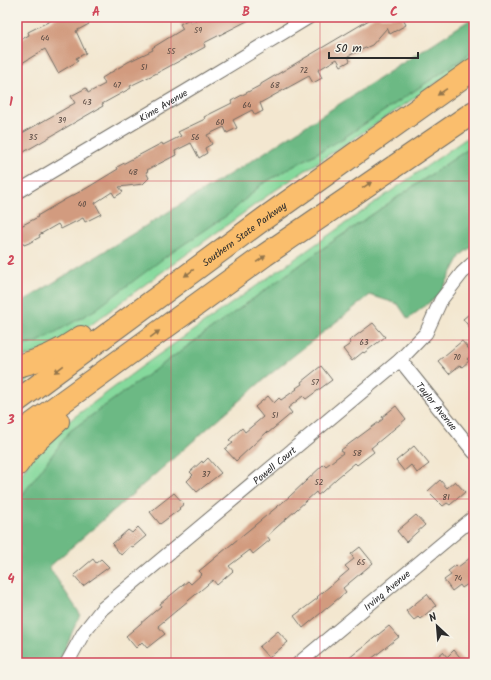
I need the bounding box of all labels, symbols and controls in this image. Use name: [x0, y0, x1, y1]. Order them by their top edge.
text: A: [92, 2, 100, 23]
text: B: [242, 2, 250, 23]
text: C: [390, 2, 398, 23]
house number: 59: [194, 24, 202, 37]
house number: 44: [41, 32, 50, 45]
scale bar: [329, 34, 418, 60]
text: 50 m: [335, 39, 362, 58]
house number: 55: [167, 45, 176, 58]
house number: 51: [141, 61, 148, 74]
house number: 72: [300, 64, 309, 77]
house number: 47: [113, 79, 121, 92]
house number: 68: [270, 79, 280, 92]
street label: Kime Avenue: [136, 85, 191, 127]
one-way arrow: [437, 88, 447, 96]
text: 1: [9, 92, 13, 113]
house number: 43: [83, 96, 92, 109]
house number: 64: [243, 99, 252, 112]
house number: 39: [58, 114, 66, 127]
house number: 60: [216, 116, 224, 129]
house number: 35: [29, 131, 38, 144]
house number: 56: [191, 131, 199, 144]
house number: 48: [128, 166, 138, 179]
one-way arrow: [362, 181, 373, 189]
house number: 40: [78, 198, 86, 211]
street label: Southern State Parkway: [199, 198, 291, 271]
text: 2: [7, 251, 15, 272]
one-way arrow: [255, 255, 266, 263]
one-way arrow: [184, 269, 195, 277]
one-way arrow: [150, 331, 160, 339]
house number: 63: [359, 336, 369, 349]
house number: 70: [453, 351, 461, 364]
one-way arrow: [54, 365, 65, 373]
house number: 57: [311, 376, 319, 389]
street label: Taylor Avenue: [412, 379, 461, 435]
house number: 51: [272, 409, 279, 422]
text: 3: [6, 410, 15, 431]
street label: Powell Court: [250, 443, 300, 489]
house number: 58: [352, 447, 362, 460]
house number: 37: [202, 468, 210, 481]
house number: 52: [315, 476, 324, 489]
house number: 81: [442, 491, 450, 504]
house number: 65: [357, 556, 366, 569]
street label: Irving Avenue: [360, 566, 414, 615]
text: 4: [7, 569, 15, 590]
house number: 74: [454, 572, 463, 585]
north arrow: [417, 606, 457, 646]
text: N: [426, 608, 440, 628]

